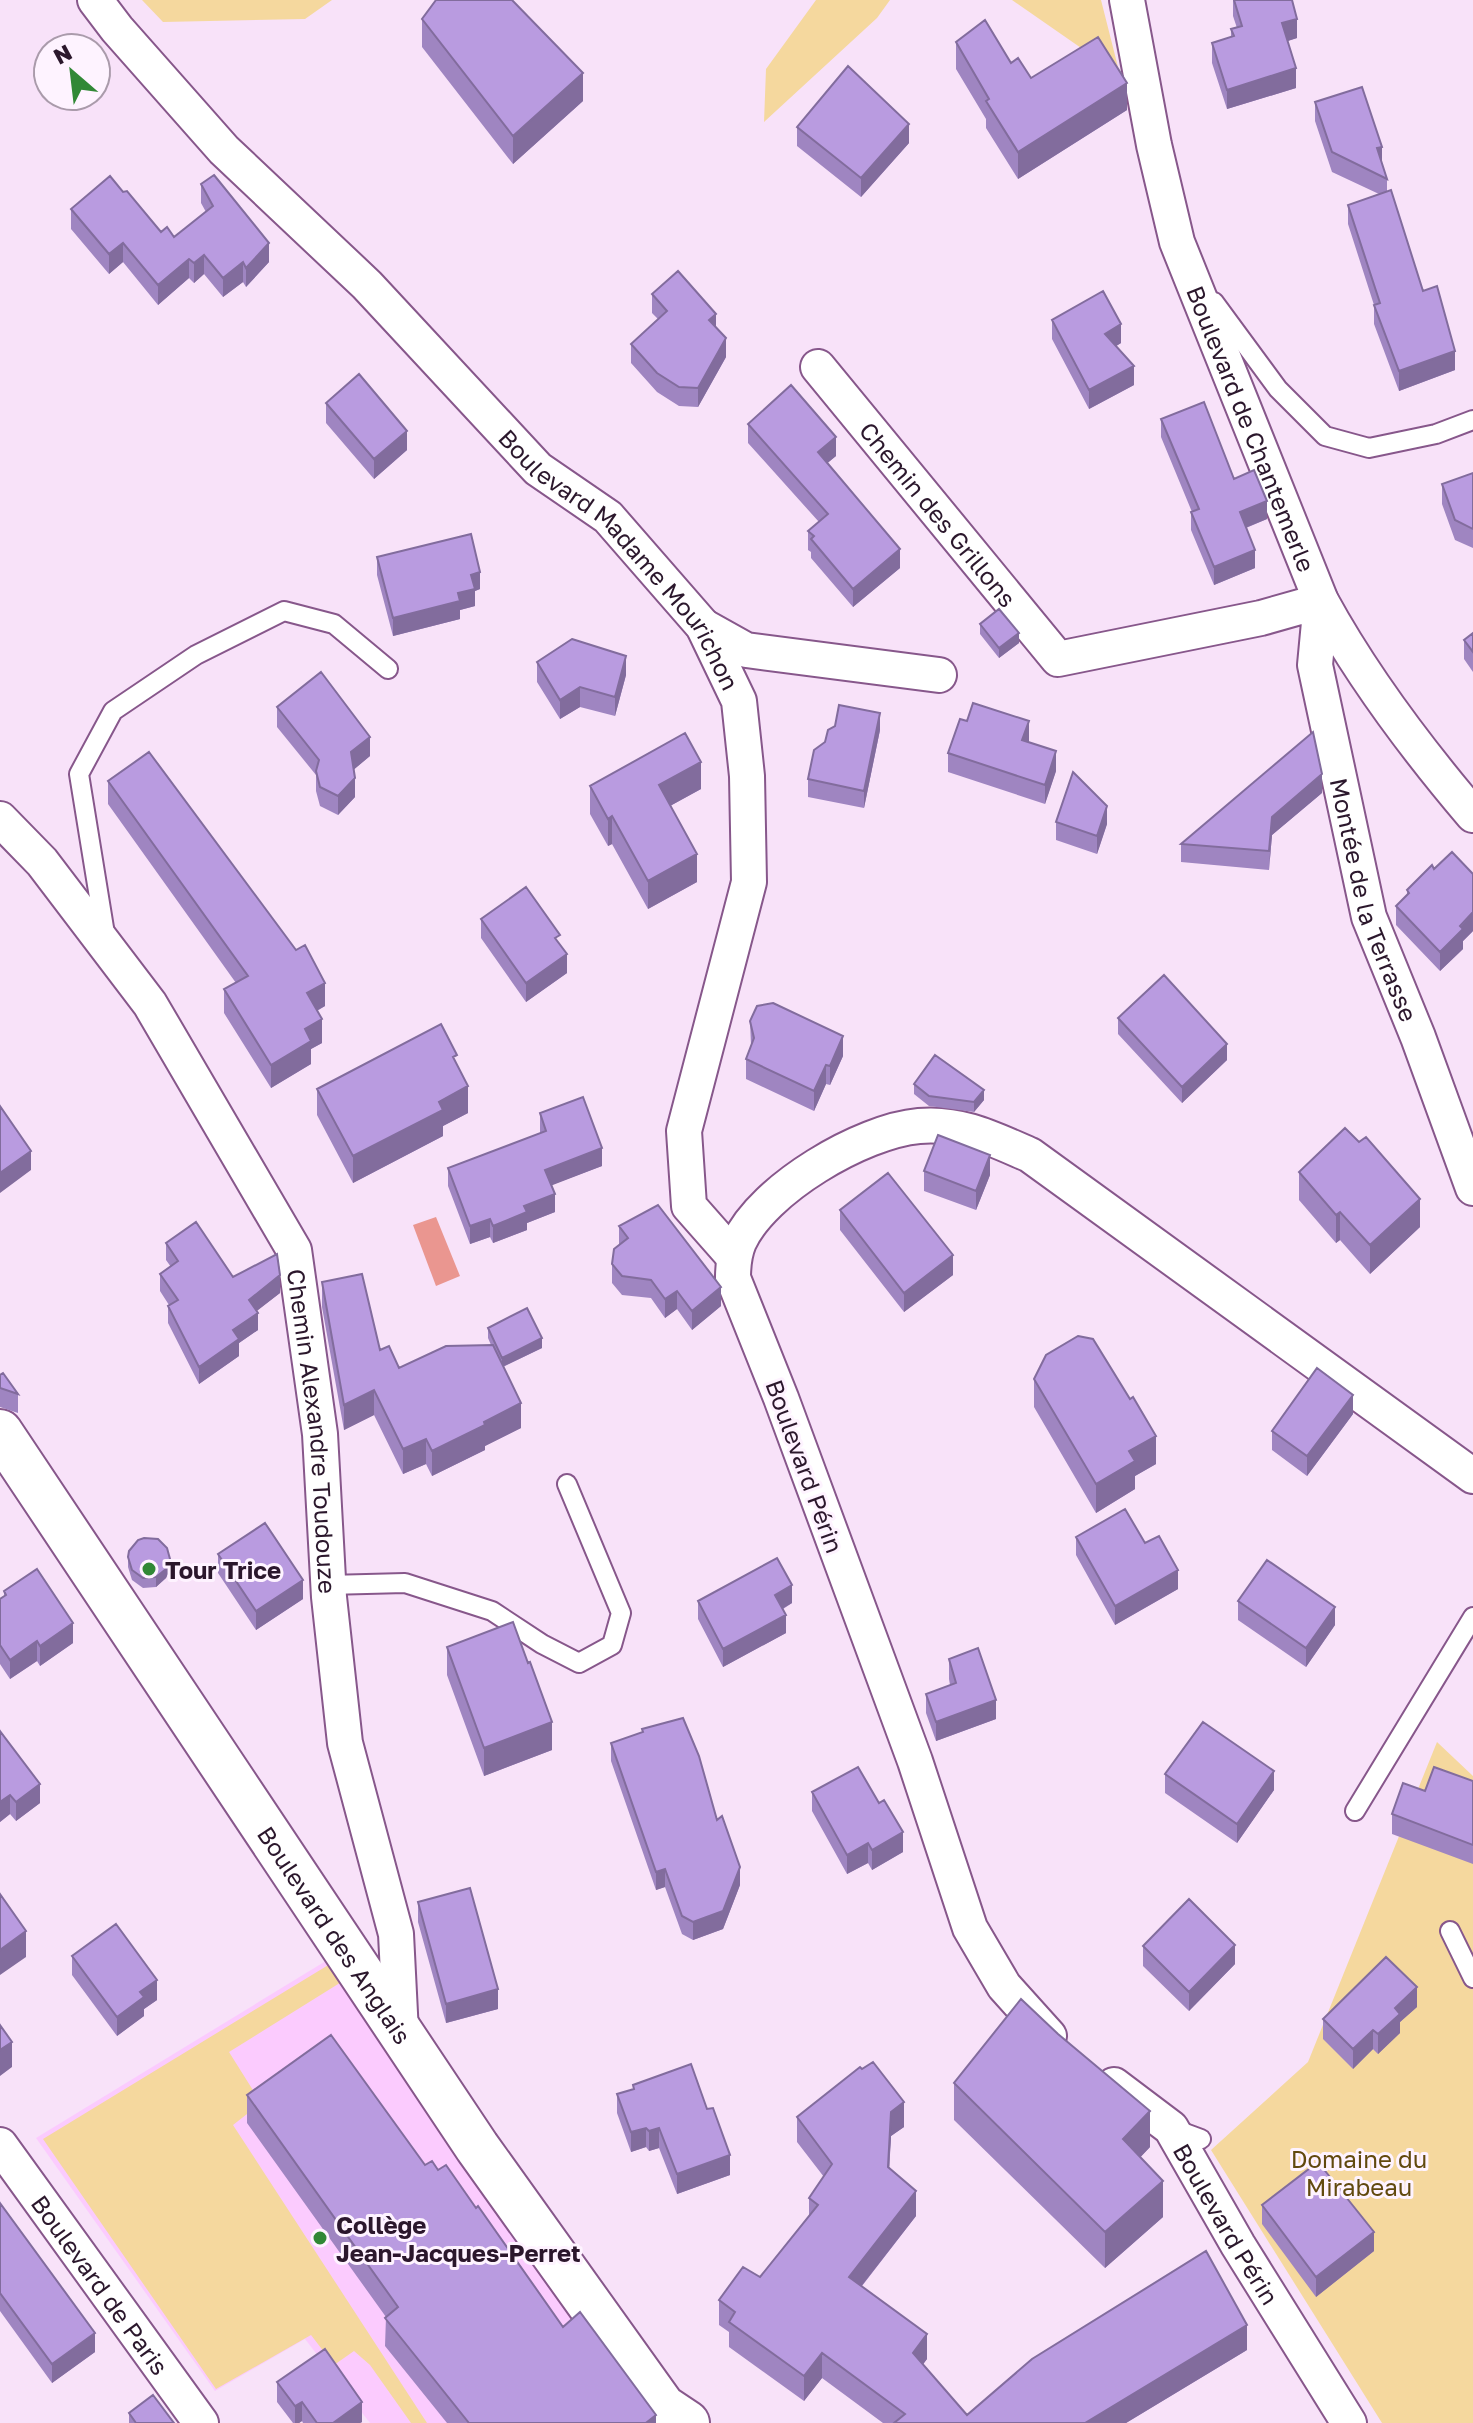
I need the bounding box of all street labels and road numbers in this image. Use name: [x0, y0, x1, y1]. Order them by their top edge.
street label: Boulevard de Chantemerle: [1181, 281, 1322, 576]
street label: Chemin des Grillons: [854, 415, 1023, 612]
street label: Boulevard Madame Mourichon: [493, 423, 746, 694]
street label: Montée de la Terrasse: [1325, 775, 1424, 1025]
street label: Chemin Alexandre Toudouze: [282, 1267, 343, 1594]
street label: Boulevard Périn: [760, 1376, 850, 1556]
street label: Boulevard des Anglais: [252, 1820, 418, 2049]
street label: Boulevard Périn: [1168, 2138, 1286, 2309]
street label: Boulevard de Paris: [26, 2189, 175, 2380]

